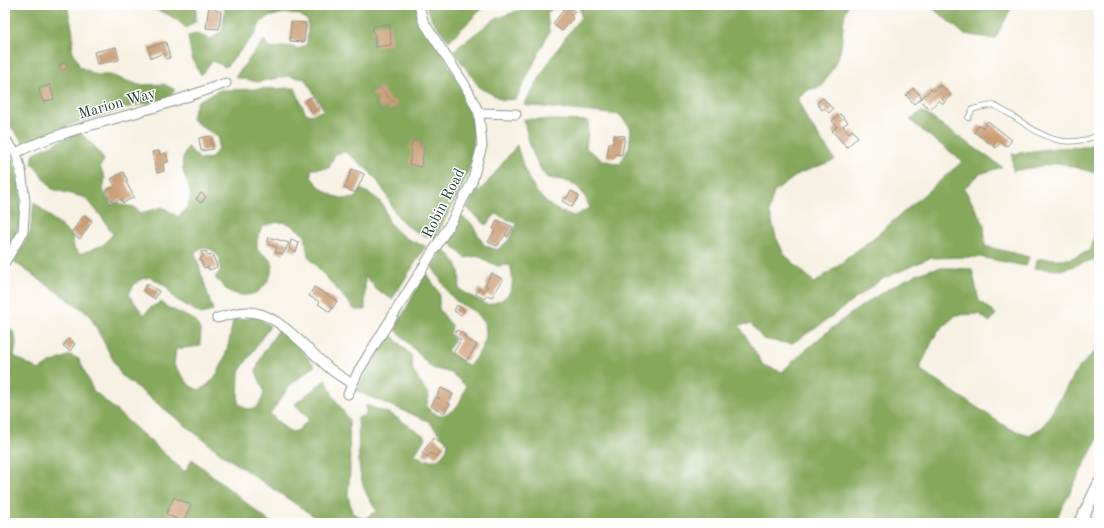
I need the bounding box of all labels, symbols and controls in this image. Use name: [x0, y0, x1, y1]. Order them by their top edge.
street label: Marion Way: [77, 86, 158, 123]
street label: Robin Road: [420, 166, 468, 241]

